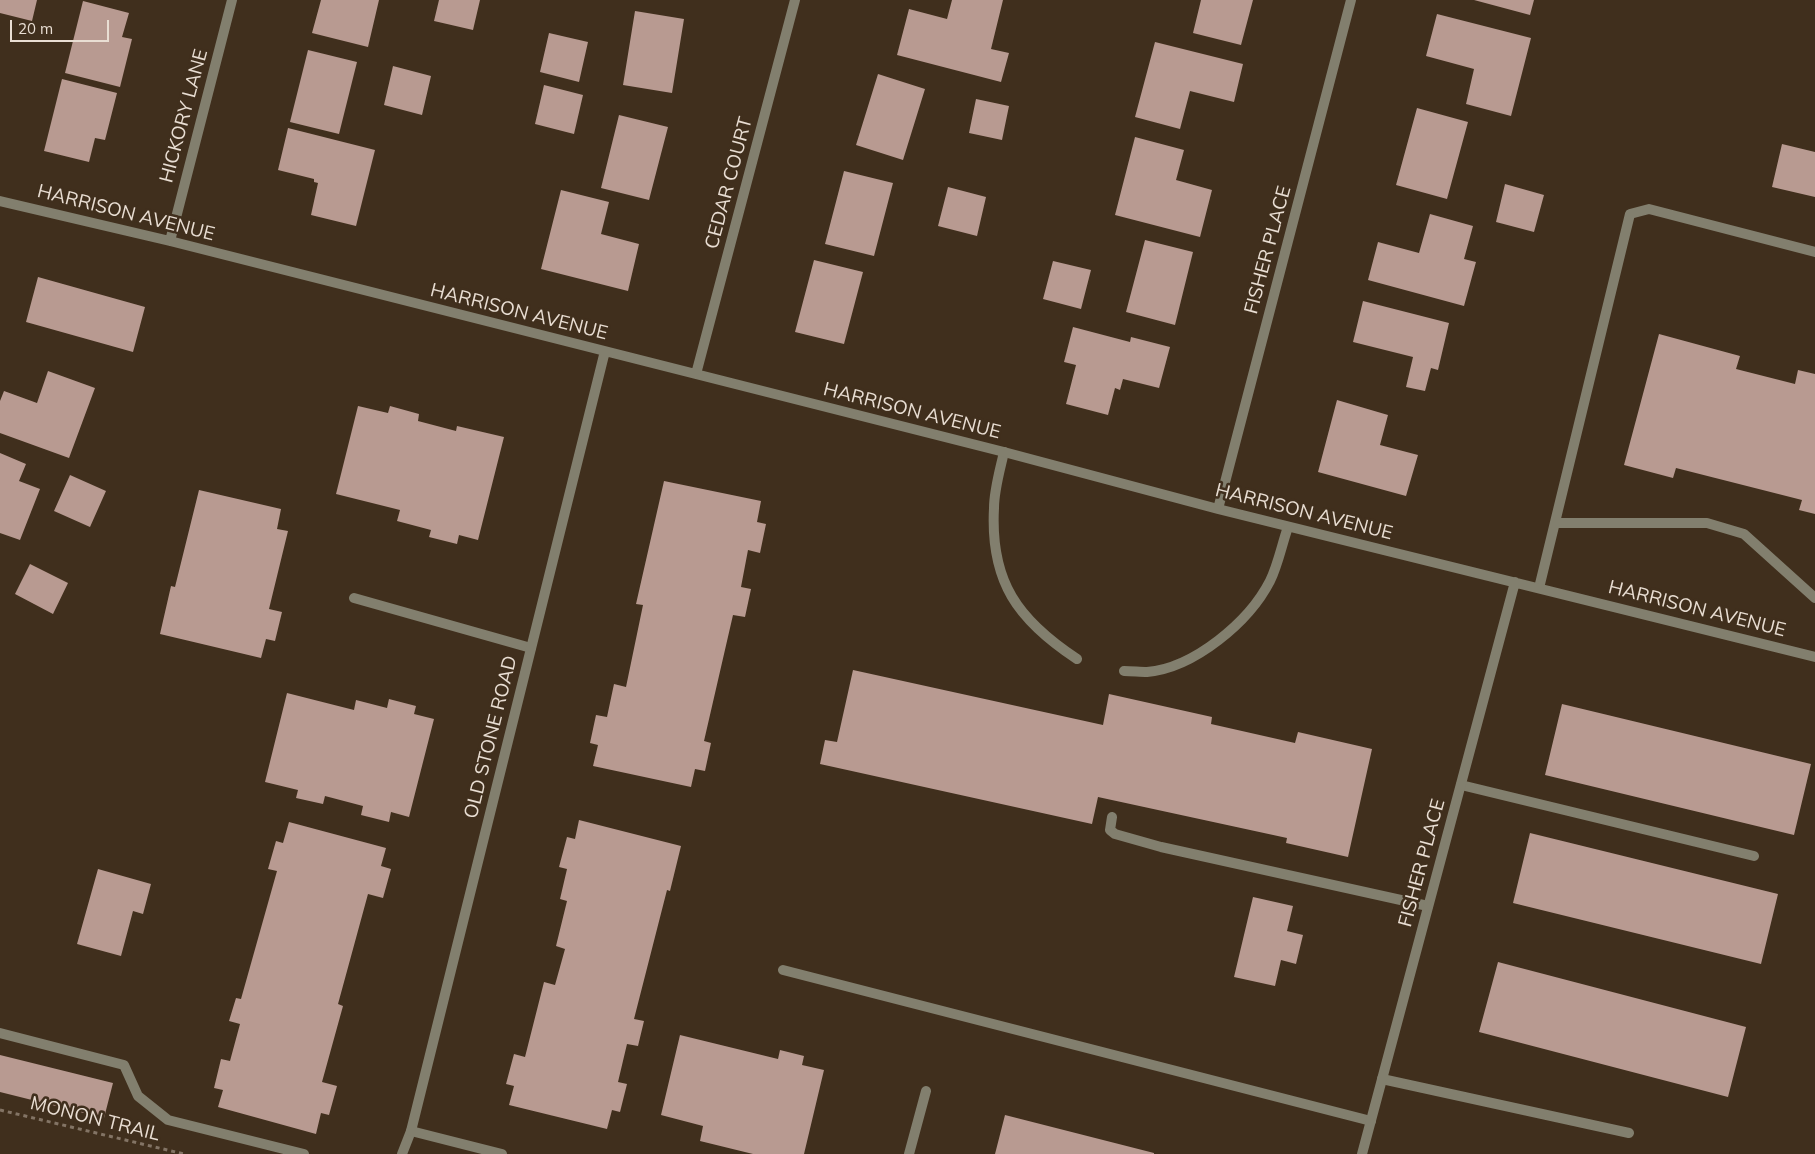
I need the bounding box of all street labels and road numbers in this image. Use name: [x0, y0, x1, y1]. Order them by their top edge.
street label: HICKORY LANE: [155, 47, 213, 185]
street label: CEDAR COURT: [700, 115, 758, 251]
street label: HARRISON AVENUE: [35, 180, 217, 246]
street label: FISHER PLACE: [1240, 184, 1296, 316]
street label: HARRISON AVENUE: [428, 279, 610, 345]
street label: HARRISON AVENUE: [821, 378, 1003, 444]
street label: HARRISON AVENUE: [1213, 479, 1395, 545]
street label: HARRISON AVENUE: [1606, 576, 1788, 642]
street label: OLD STONE ROAD: [460, 653, 522, 821]
street label: FISHER PLACE: [1394, 797, 1450, 929]
street label: MONON TRAIL: [28, 1092, 162, 1146]

